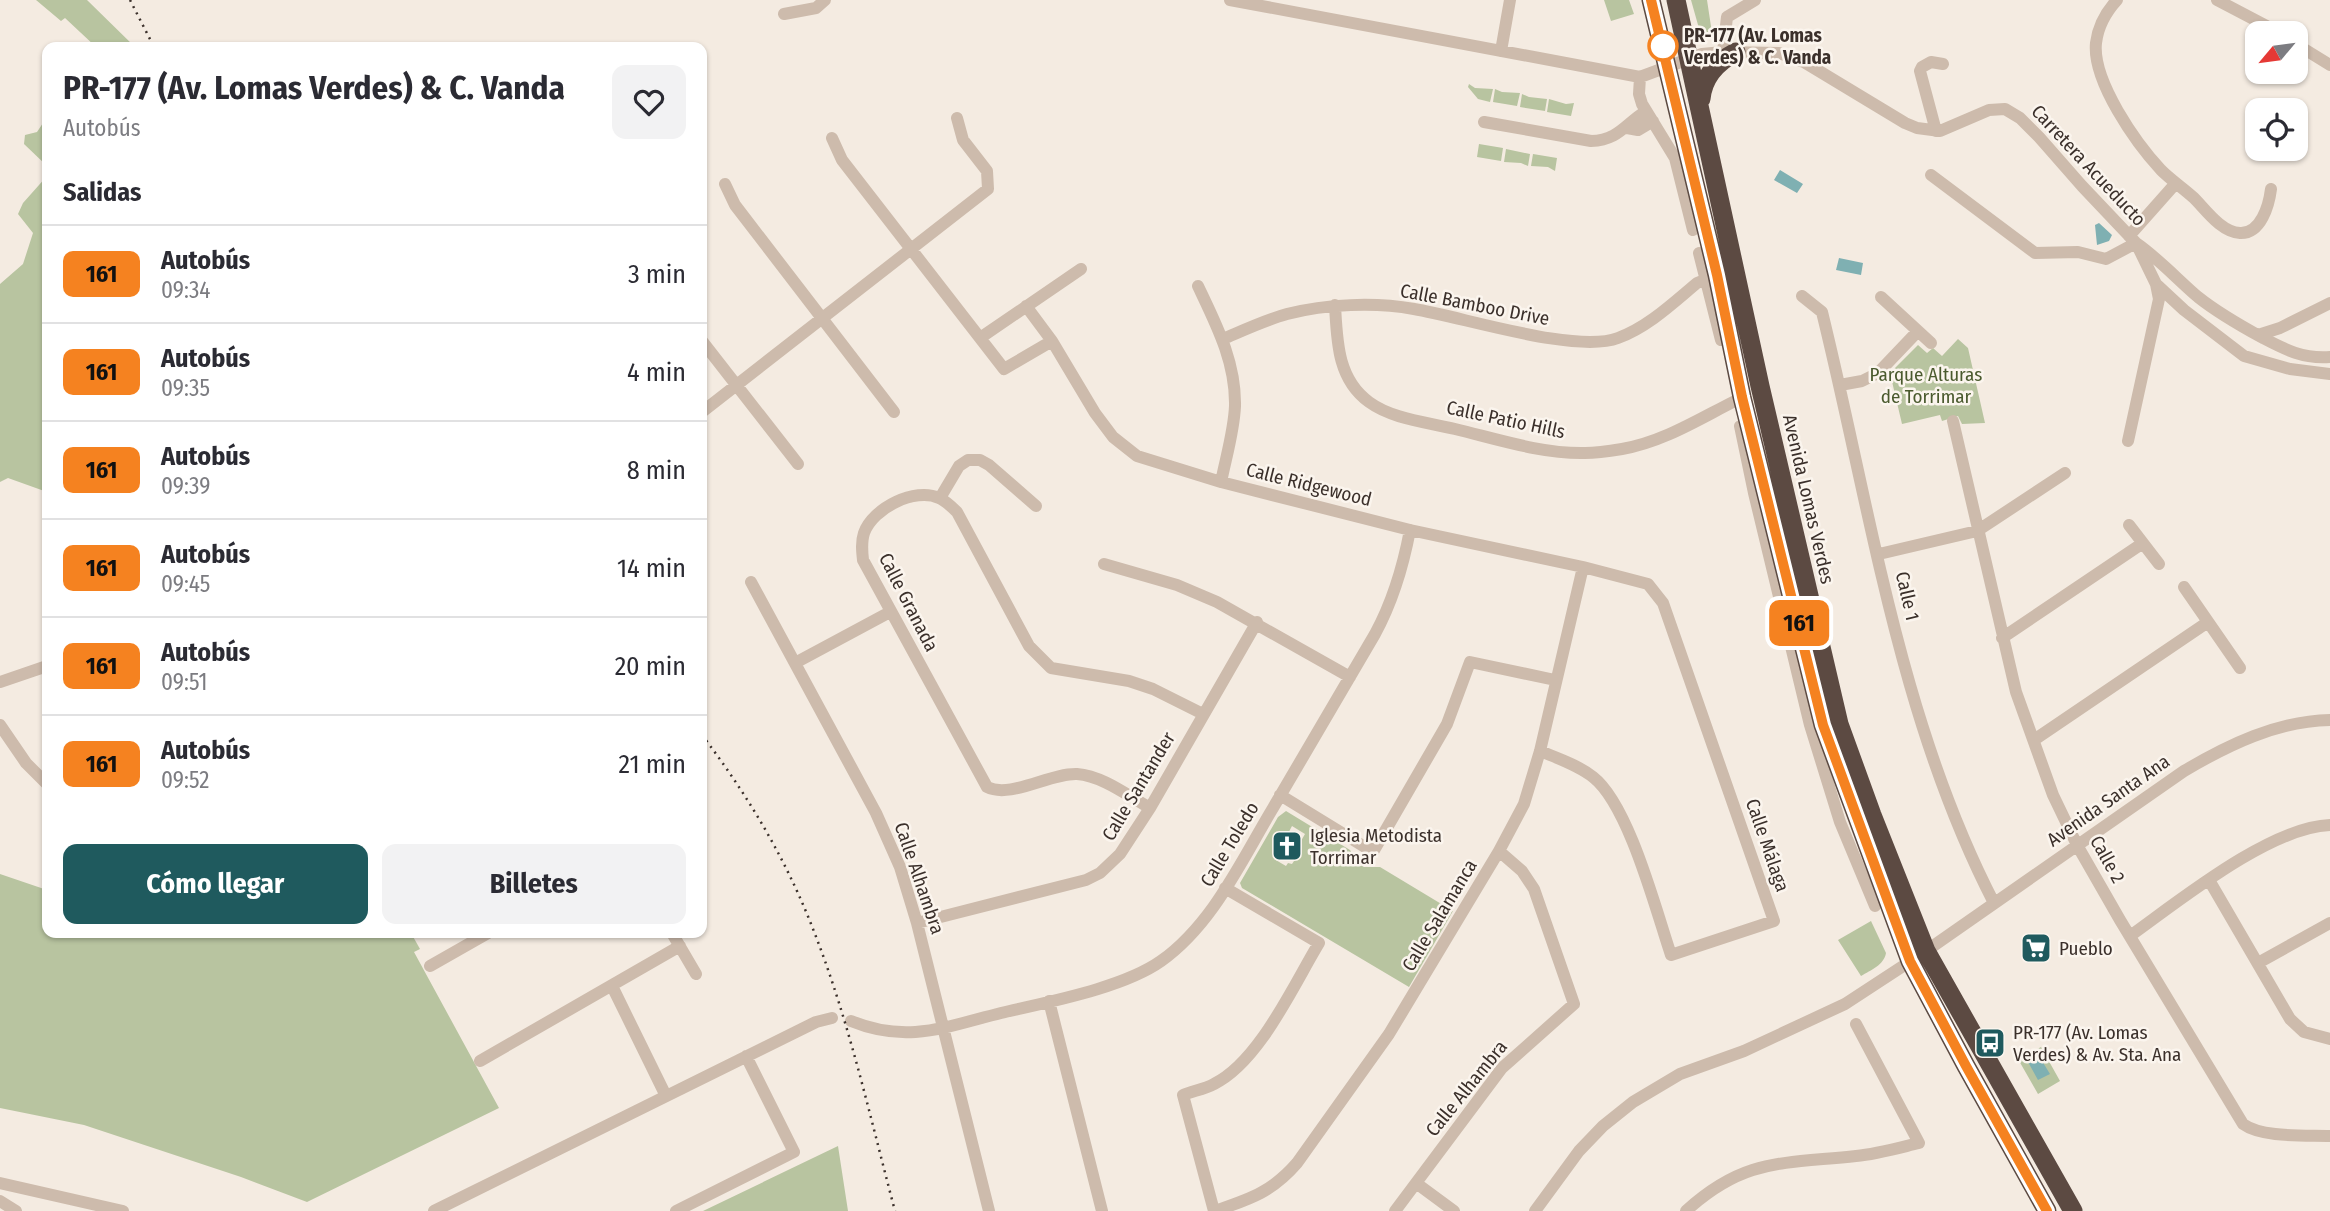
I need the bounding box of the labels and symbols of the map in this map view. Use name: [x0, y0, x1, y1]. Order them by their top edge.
north arrow: [2245, 21, 2308, 84]
place label: PR-177 (Av. Lomas Verdes) & C. Vanda: [1683, 24, 1831, 69]
marker: PR-177 (Av. Lomas Verdes) & C. Vanda: [1648, 31, 1678, 61]
street label: Carretera Acueducto: [2027, 100, 2151, 231]
street label: Calle Bamboo Drive: [1398, 279, 1551, 330]
park label: Parque Alturas de Torrimar: [1870, 363, 1982, 408]
street label: Calle Patio Hills: [1445, 396, 1567, 443]
street label: Avenida Lomas Verdes: [1778, 412, 1839, 586]
street label: Calle Ridgewood: [1244, 458, 1374, 511]
street label: Calle Granada: [874, 549, 943, 655]
street label: Calle 1: [1891, 569, 1924, 623]
line badge: 161: [1759, 600, 1839, 646]
street label: Calle Santander: [1097, 727, 1180, 845]
street label: Avenida Santa Ana: [2043, 750, 2174, 851]
street label: Calle Málaga: [1741, 796, 1794, 895]
street label: Calle Toledo: [1195, 798, 1264, 891]
street label: Calle Alhambra: [890, 819, 949, 937]
place label: Iglesia Metodista Torrimar: [1310, 824, 1442, 869]
church icon: Iglesia Metodista Torrimar: [1270, 829, 1304, 863]
street label: Calle 2: [2085, 831, 2130, 887]
street label: Calle Salamanca: [1397, 855, 1482, 975]
supermarket icon: Pueblo: [2019, 931, 2053, 965]
place label: Pueblo: [2059, 937, 2113, 960]
place label: PR-177 (Av. Lomas Verdes) & Av. Sta. Ana: [2013, 1021, 2181, 1066]
bus stop icon: PR-177 (Av. Lomas Verdes) & Av. Sta. Ana: [1973, 1026, 2007, 1060]
street label: Calle Alhambra: [1421, 1036, 1512, 1141]

